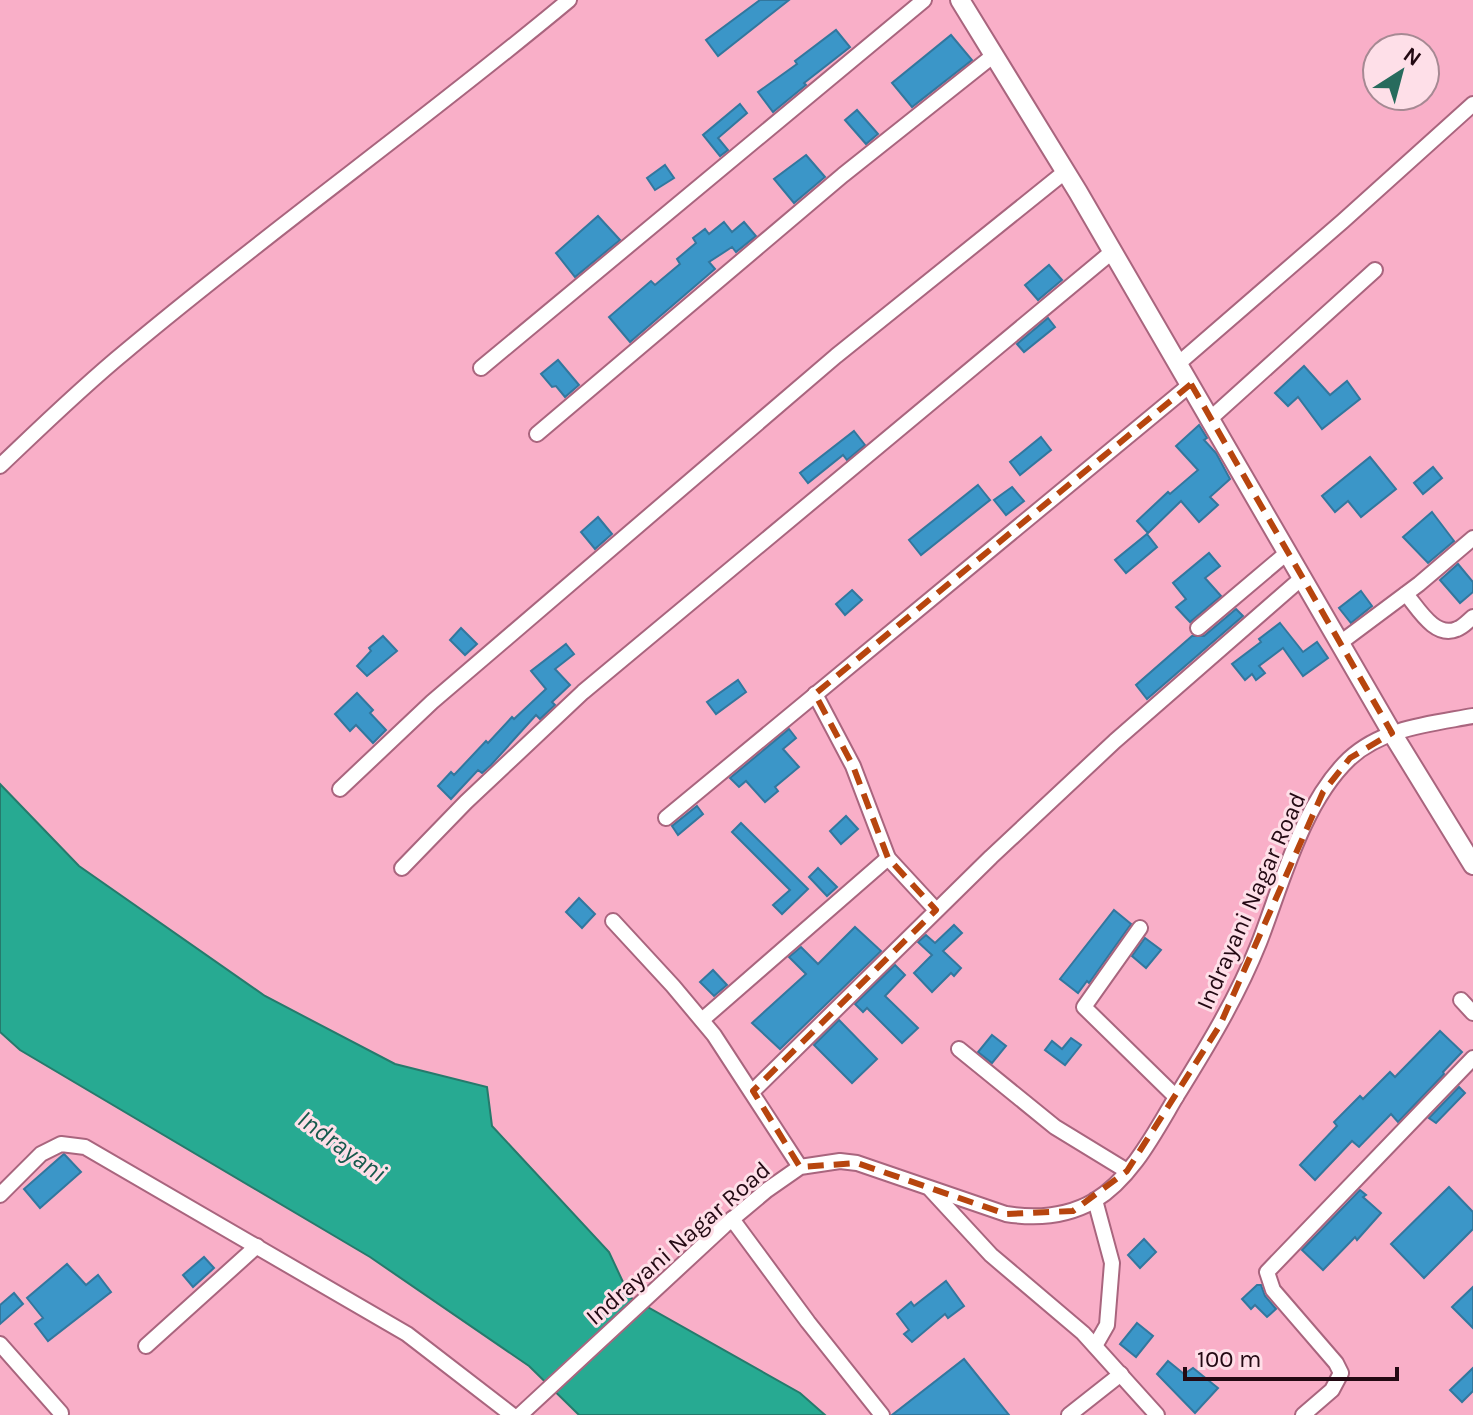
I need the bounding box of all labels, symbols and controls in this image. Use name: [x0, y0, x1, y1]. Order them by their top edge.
north arrow: [1361, 32, 1441, 112]
text: N: [1398, 41, 1426, 72]
street label: Indrayani Nagar Road: [1190, 788, 1312, 1014]
water label: Indrayani: [292, 1103, 392, 1189]
street label: Indrayani Nagar Road: [580, 1155, 776, 1331]
scale bar: [1185, 1331, 1397, 1381]
text: 100 m: [1197, 1345, 1262, 1373]

